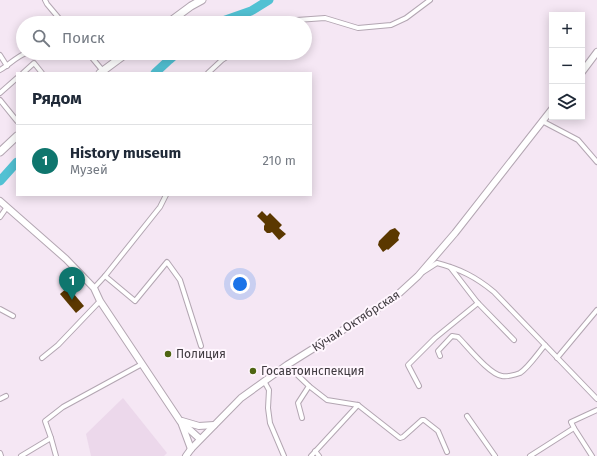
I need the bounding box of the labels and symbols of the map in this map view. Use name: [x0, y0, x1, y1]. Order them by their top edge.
pin: 1: [59, 267, 85, 300]
your location: [230, 274, 250, 294]
street label: Кӯчаи Октябрская: [310, 287, 402, 355]
place label: Полиция: [176, 347, 226, 361]
marker: Полиция: [163, 349, 173, 359]
place label: Госавтоинспекция: [261, 364, 364, 378]
marker: Госавтоинспекция: [248, 366, 258, 376]

